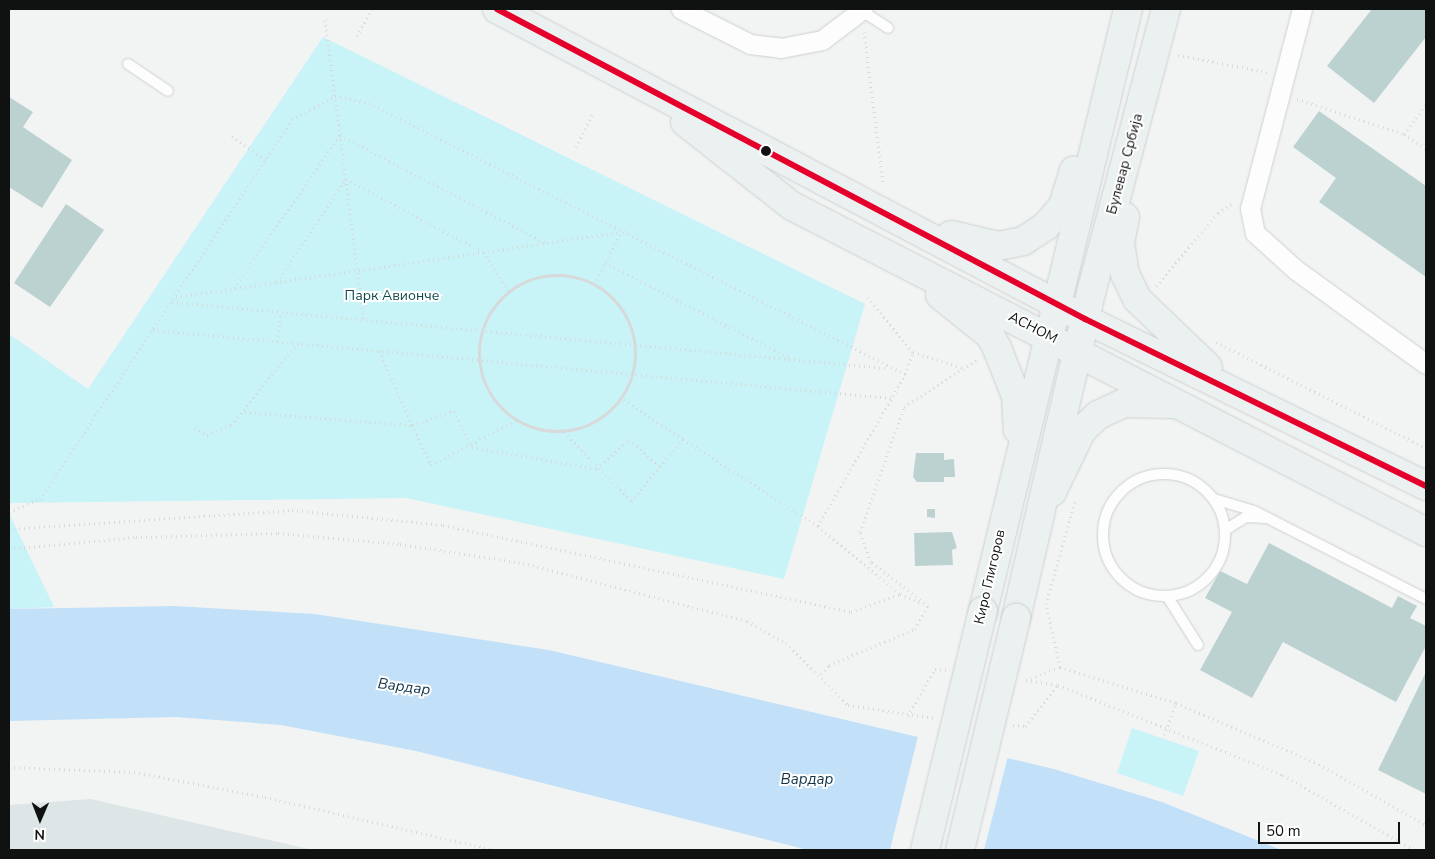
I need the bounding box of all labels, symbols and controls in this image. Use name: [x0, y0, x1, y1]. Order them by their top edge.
street label: Булевар Србија: [1103, 112, 1147, 216]
unlabelled marker: [761, 146, 771, 156]
park label: Парк Авионче: [345, 288, 439, 304]
street label: АСНОМ: [1006, 309, 1060, 347]
street label: Киро Глигоров: [971, 528, 1009, 626]
water label: Вардар: [377, 675, 431, 699]
water label: Вардар: [781, 771, 833, 789]
north arrow: [15, 794, 65, 844]
scale bar: [1260, 812, 1402, 844]
text: 50 m: [1266, 821, 1301, 841]
text: N: [34, 825, 45, 844]

